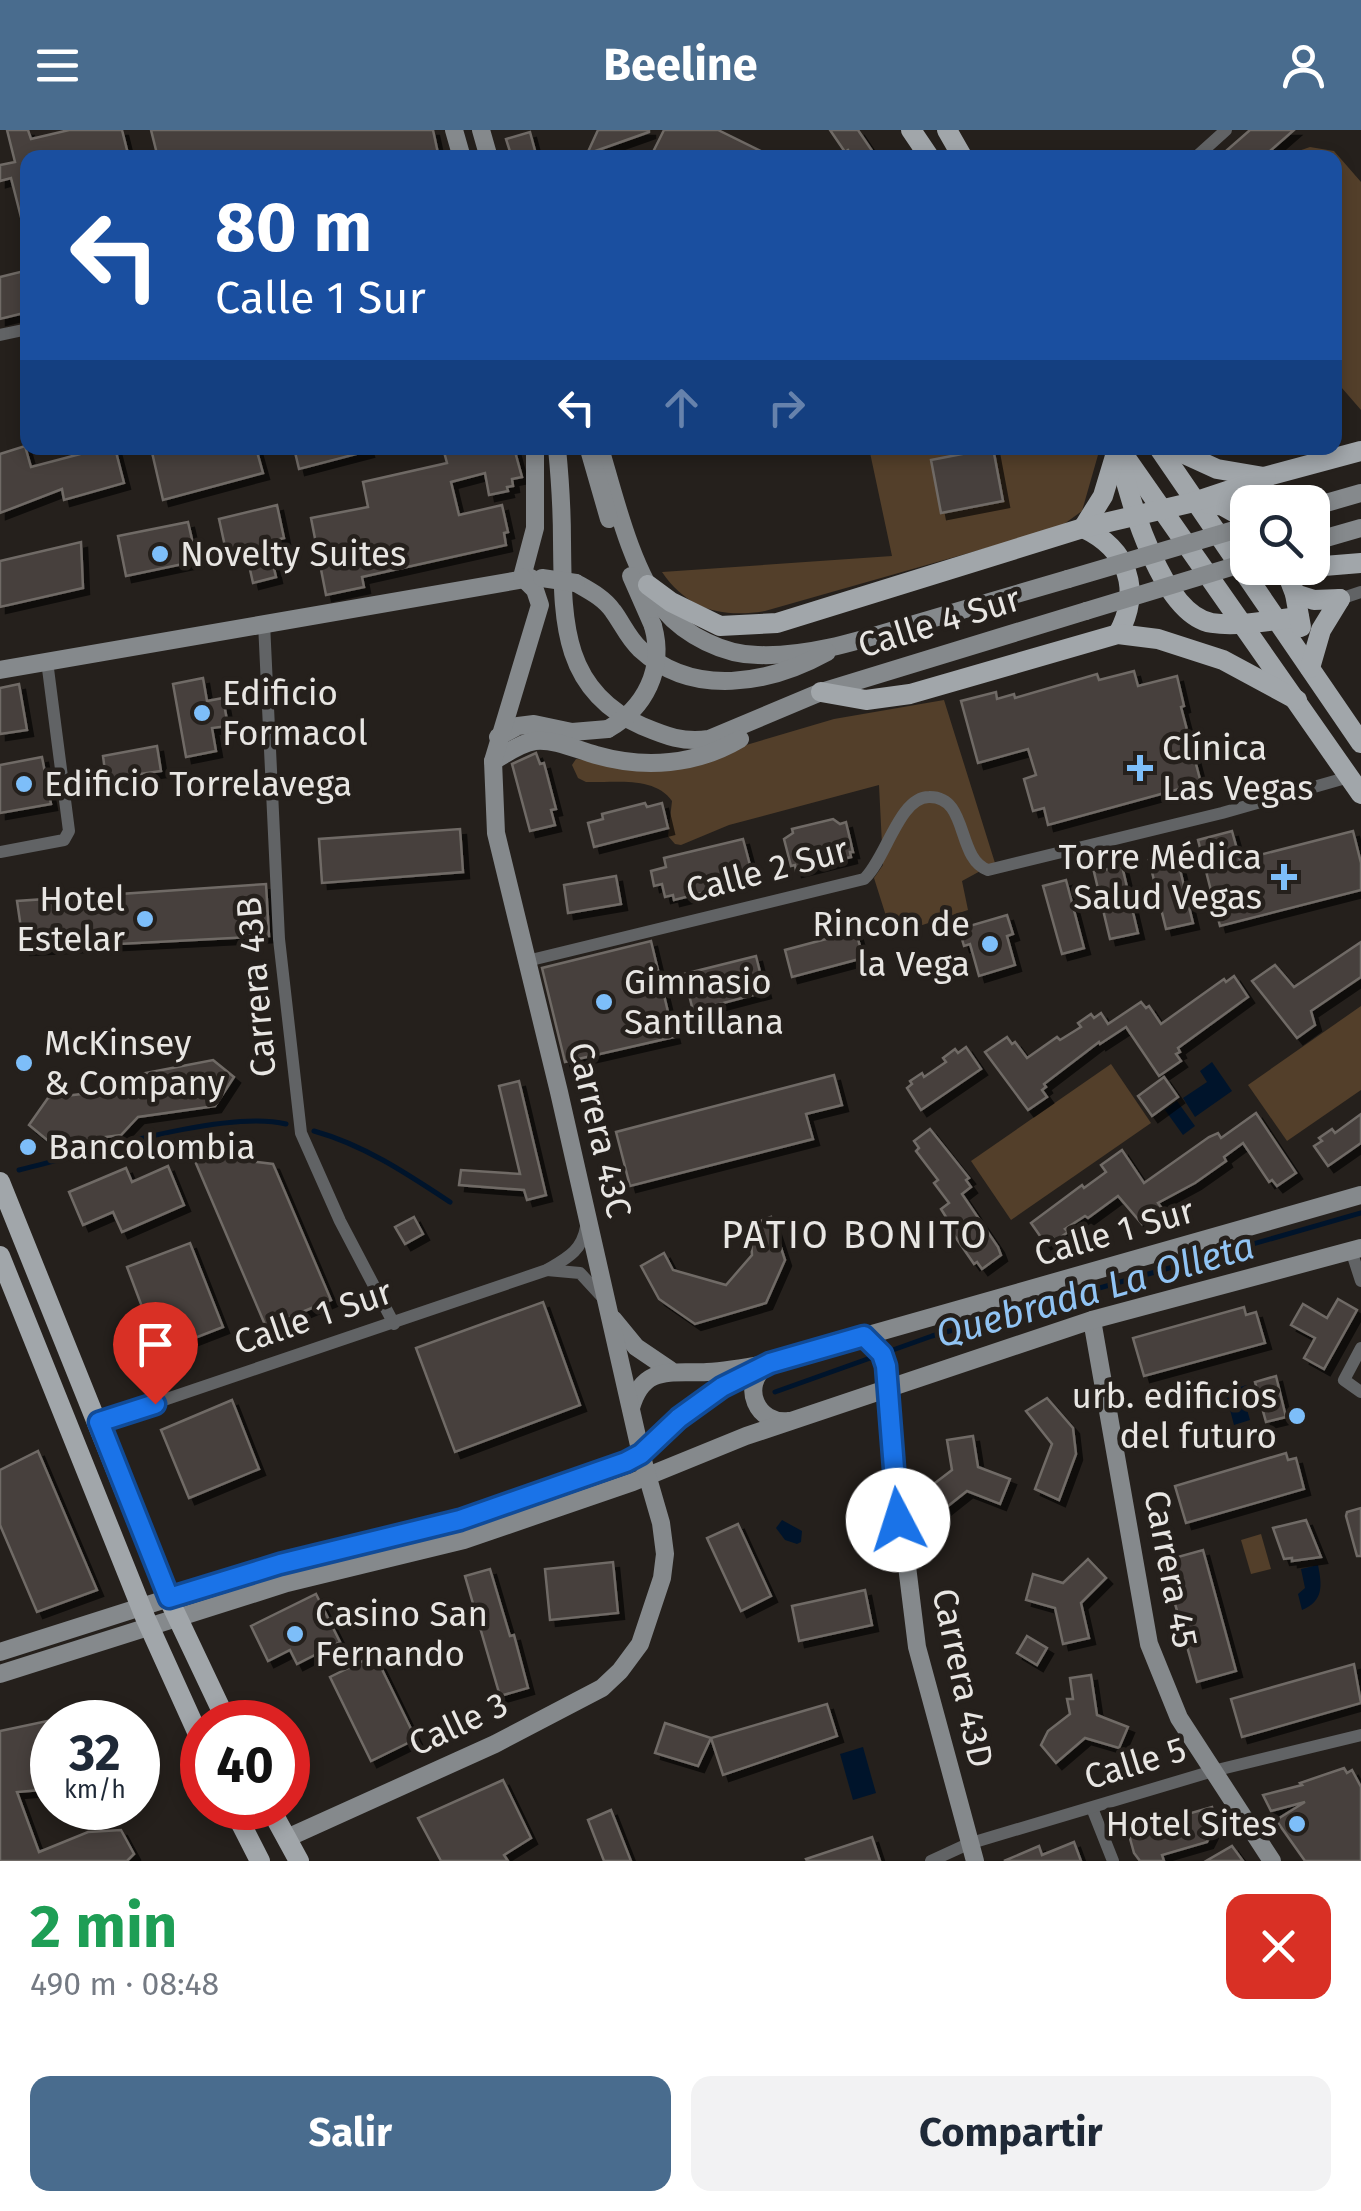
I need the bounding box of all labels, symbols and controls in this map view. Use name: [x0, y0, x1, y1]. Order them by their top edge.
icon: menu: [30, 38, 85, 93]
text: Beeline: [603, 38, 758, 92]
icon: person: [1276, 38, 1331, 93]
text: 80 m: [215, 186, 372, 270]
icon: left: [50, 190, 180, 320]
text: Calle 1 Sur: [215, 271, 426, 325]
icon: left: [549, 380, 604, 435]
icon: ahead: [654, 380, 709, 435]
icon: right: [759, 380, 814, 435]
map controls: [1230, 485, 1330, 585]
button: search: [1230, 485, 1330, 585]
place label: Novelty Suites: [180, 533, 406, 575]
marker: Novelty Suites: [149, 543, 171, 565]
street label: Calle 4 Sur: [853, 577, 1026, 667]
place label: Edificio Formacol: [222, 672, 368, 754]
marker: Edificio Formacol: [191, 702, 213, 724]
place label: Clínica Las Vegas: [1162, 727, 1314, 809]
marker: Clínica Las Vegas: [1127, 755, 1153, 781]
place label: Edificio Torrelavega: [44, 763, 352, 805]
marker: Edificio Torrelavega: [13, 773, 35, 795]
street label: Calle 2 Sur: [681, 828, 853, 912]
place label: Torre Médica Salud Vegas: [1059, 836, 1262, 918]
marker: Torre Médica Salud Vegas: [1271, 864, 1297, 890]
place label: Hotel Estelar: [16, 878, 125, 960]
street label: Carrera 43B: [227, 895, 285, 1079]
place label: Rincon de la Vega: [812, 903, 970, 985]
marker: Hotel Estelar: [134, 908, 156, 930]
marker: Rincon de la Vega: [979, 933, 1001, 955]
place label: Gimnasio Santillana: [624, 961, 784, 1043]
marker: Gimnasio Santillana: [593, 991, 615, 1013]
place label: McKinsey & Company: [44, 1022, 225, 1104]
street label: Carrera 43C: [559, 1038, 641, 1222]
marker: McKinsey & Company: [13, 1052, 35, 1074]
place label: Bancolombia: [48, 1126, 256, 1168]
marker: Bancolombia: [17, 1136, 39, 1158]
street label: Calle 1 Sur: [1029, 1189, 1199, 1275]
district label: PATIO BONITO: [721, 1212, 989, 1258]
water label: Quebrada La Olleta: [930, 1223, 1260, 1357]
street label: Calle 1 Sur: [229, 1270, 398, 1364]
pin: [113, 1302, 198, 1405]
icon: arrive: [128, 1317, 183, 1372]
place label: urb. edificios del futuro: [1072, 1375, 1277, 1457]
marker: urb. edificios del futuro: [1286, 1405, 1308, 1427]
position arrow: [846, 1468, 950, 1572]
street label: Carrera 45: [1135, 1487, 1207, 1651]
street label: Carrera 43D: [924, 1585, 1002, 1771]
place label: Casino San Fernando: [315, 1593, 488, 1675]
marker: Casino San Fernando: [284, 1623, 306, 1645]
street label: Calle 3: [402, 1683, 514, 1765]
speed limit sign: 40: [180, 1700, 310, 1830]
text: 32: [69, 1723, 121, 1783]
street label: Calle 5: [1079, 1728, 1191, 1798]
text: km/h: [64, 1775, 126, 1805]
place label: Hotel Sites: [1106, 1803, 1277, 1845]
marker: Hotel Sites: [1286, 1813, 1308, 1835]
text: 2 min: [30, 1891, 177, 1963]
button: close: [1226, 1894, 1331, 1999]
text: 490 m · 08:48: [30, 1965, 219, 2003]
button: Salir: [30, 2076, 671, 2191]
button: Compartir: [691, 2076, 1331, 2191]

